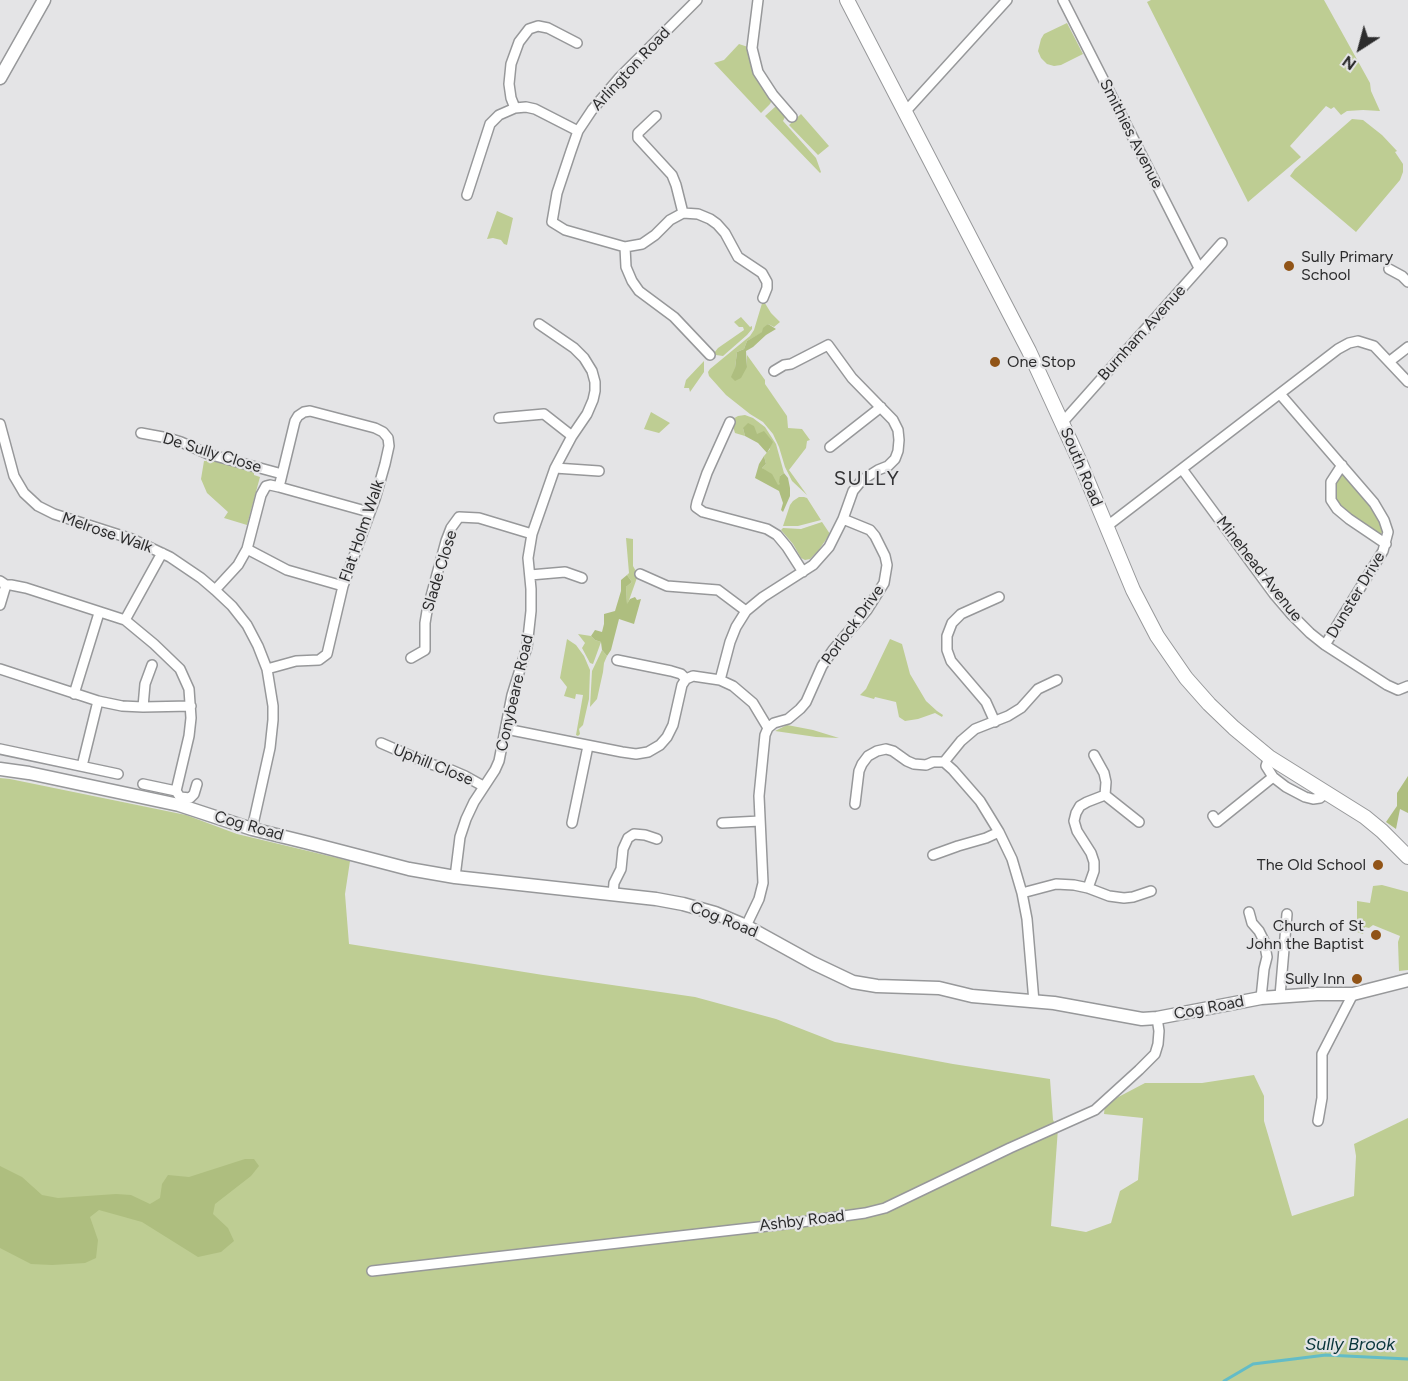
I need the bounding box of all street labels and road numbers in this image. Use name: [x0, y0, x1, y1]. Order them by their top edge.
street label: Arlington Road: [588, 23, 674, 115]
street label: Smithies Avenue: [1095, 76, 1167, 192]
street label: Burnham Avenue: [1094, 281, 1190, 385]
street label: South Road: [1056, 425, 1106, 509]
street label: De Sully Close: [160, 429, 264, 477]
street label: Flat Holm Walk: [336, 477, 388, 585]
street label: Melrose Walk: [59, 508, 155, 558]
street label: Minehead Avenue: [1212, 513, 1306, 625]
street label: Slade Close: [419, 528, 461, 614]
street label: Dunster Drive: [1323, 548, 1389, 642]
street label: Porlock Drive: [818, 581, 888, 669]
street label: Conybeare Road: [492, 633, 538, 753]
street label: Uphill Close: [390, 740, 476, 790]
street label: Cog Road: [212, 807, 286, 845]
street label: Cog Road: [687, 898, 761, 942]
street label: Cog Road: [1172, 992, 1246, 1024]
street label: Ashby Road: [758, 1206, 846, 1236]

